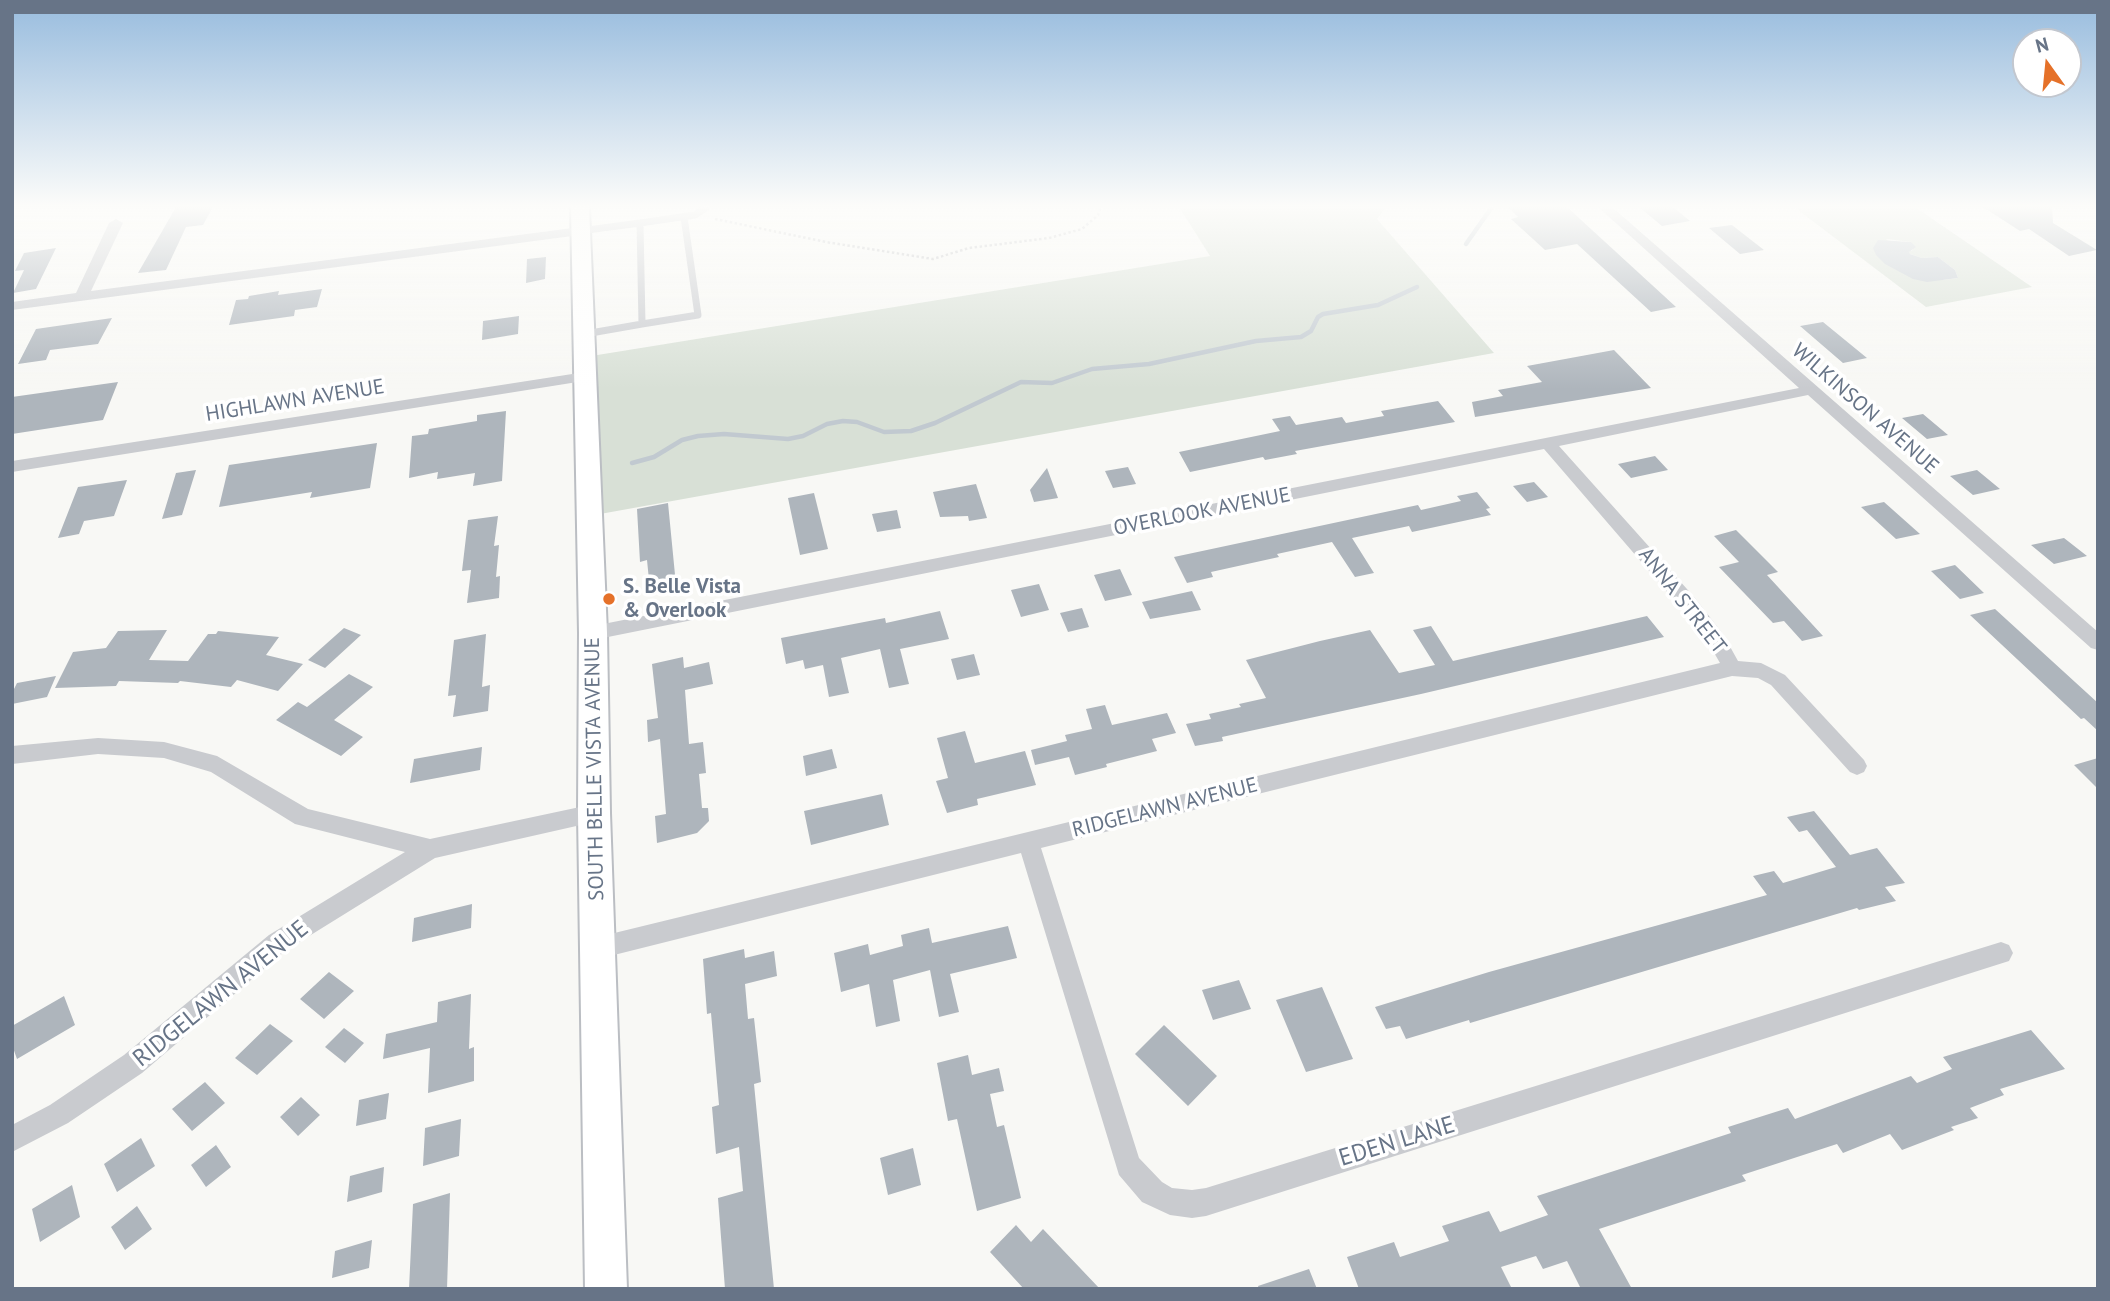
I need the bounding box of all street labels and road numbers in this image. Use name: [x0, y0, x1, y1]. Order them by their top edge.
street label: WILKINSON AVENUE: [1786, 338, 1944, 480]
street label: HIGHLAWN AVENUE: [204, 374, 386, 428]
street label: OVERLOOK AVENUE: [1111, 482, 1293, 542]
street label: ANNA STREET: [1633, 543, 1731, 659]
street label: SOUTH BELLE VISTA AVENUE: [580, 637, 610, 901]
street label: RIDGELAWN AVENUE: [1070, 773, 1260, 843]
street label: RIDGELAWN AVENUE: [128, 915, 314, 1073]
street label: EDEN LANE: [1336, 1111, 1458, 1173]

